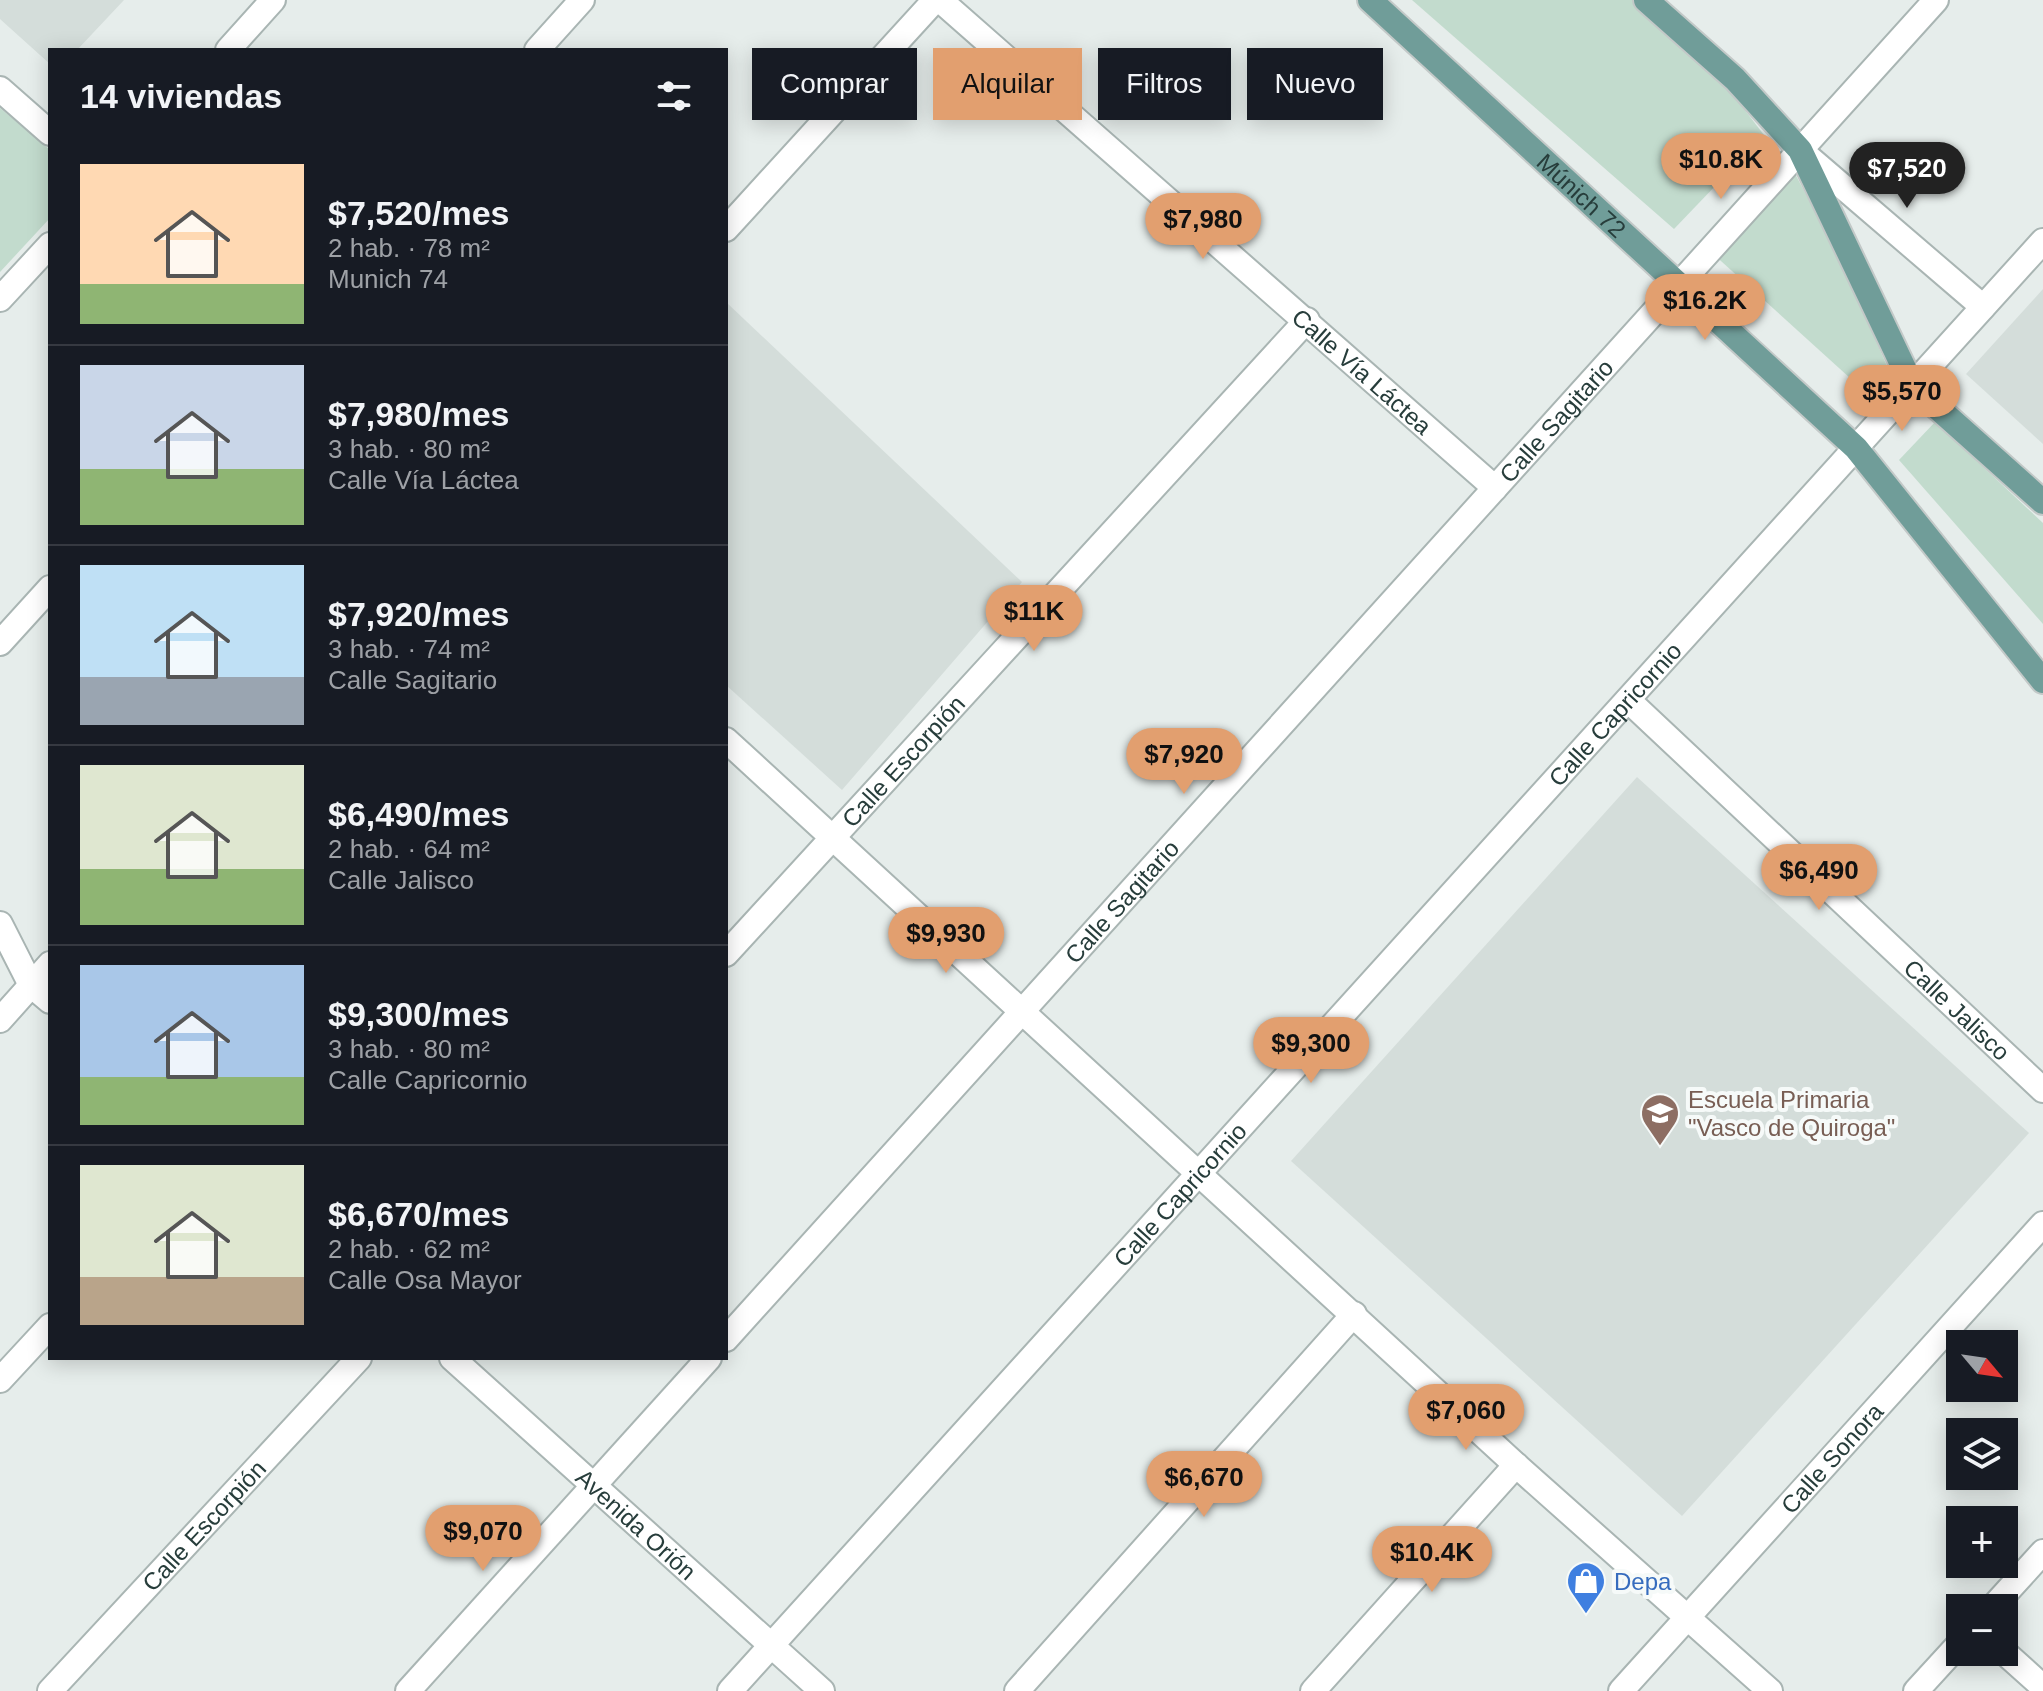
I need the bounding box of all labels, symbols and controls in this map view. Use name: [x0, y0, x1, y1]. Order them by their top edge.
chip: Comprar: [752, 48, 917, 120]
chip: Alquilar: [933, 48, 1082, 120]
chip: Filtros: [1098, 48, 1231, 120]
chip: Nuevo: [1247, 48, 1383, 120]
icon: filters: [652, 74, 696, 118]
text: 14 viviendas: [80, 77, 282, 115]
pin: $10.8K: [1656, 133, 1786, 201]
pin: $7,520: [1842, 142, 1972, 210]
text: $10.8K: [1679, 144, 1763, 174]
street label: Múnich 72: [1532, 148, 1632, 243]
text: $7,520: [1867, 153, 1947, 183]
pin: $7,980: [1138, 193, 1268, 261]
text: $7,520/mes: [328, 194, 510, 232]
icon: home: [144, 196, 240, 292]
text: $7,980: [1163, 204, 1243, 234]
text: 2 hab. · 78 m²: [328, 233, 490, 263]
text: Munich 74: [328, 264, 448, 294]
pin: $16.2K: [1640, 274, 1770, 342]
text: $16.2K: [1663, 285, 1747, 315]
street label: Calle Vía Láctea: [1287, 303, 1438, 440]
street label: Calle Sagitario: [1494, 353, 1618, 487]
pin: $5,570: [1837, 365, 1967, 433]
text: $5,570: [1862, 376, 1942, 406]
text: $7,980/mes: [328, 395, 510, 433]
icon: home: [144, 397, 240, 493]
text: 3 hab. · 80 m²: [328, 434, 490, 464]
text: Calle Vía Láctea: [328, 465, 519, 495]
pin: $11K: [987, 585, 1081, 653]
text: $7,920/mes: [328, 595, 510, 633]
text: $11K: [1004, 596, 1064, 626]
icon: home: [144, 597, 240, 693]
text: 3 hab. · 74 m²: [328, 634, 490, 664]
street label: Calle Capricornio: [1543, 637, 1687, 791]
text: Calle Sagitario: [328, 665, 497, 695]
street label: Calle Escorpión: [836, 690, 970, 832]
pin: $7,920: [1119, 728, 1249, 796]
text: $7,920: [1144, 739, 1224, 769]
text: $6,490/mes: [328, 795, 510, 833]
icon: home: [144, 797, 240, 893]
text: 2 hab. · 64 m²: [328, 834, 490, 864]
street label: Calle Sagitario: [1059, 834, 1184, 968]
pin: $6,490: [1754, 844, 1884, 912]
text: $6,490: [1779, 855, 1859, 885]
text: Calle Jalisco: [328, 865, 474, 895]
pin: $9,930: [881, 907, 1011, 975]
text: $9,930: [906, 918, 986, 948]
street label: Calle Jalisco: [1899, 954, 2016, 1066]
text: $9,300/mes: [328, 995, 510, 1033]
icon: home: [144, 997, 240, 1093]
pin: $9,300: [1246, 1017, 1376, 1085]
text: $9,300: [1271, 1028, 1351, 1058]
text: 3 hab. · 80 m²: [328, 1034, 490, 1064]
text: Calle Capricornio: [328, 1065, 527, 1095]
place label: Escuela Primaria "Vasco de Quiroga": [1688, 1086, 1895, 1141]
school or university icon: Escuela Primaria "Vasco de Quiroga": [1639, 1092, 1681, 1147]
street label: Calle Capricornio: [1108, 1117, 1252, 1272]
text: $6,670/mes: [328, 1195, 510, 1233]
icon: home: [144, 1197, 240, 1293]
text: 2 hab. · 62 m²: [328, 1234, 490, 1264]
text: Calle Osa Mayor: [328, 1265, 522, 1295]
north arrow: [1946, 1330, 2018, 1402]
map controls: [1946, 1330, 2018, 1666]
pin: $7,060: [1401, 1384, 1531, 1452]
text: $7,060: [1426, 1395, 1506, 1425]
street label: Calle Sonora: [1775, 1397, 1889, 1519]
button: layers: [1946, 1418, 2018, 1490]
pin: $6,670: [1139, 1451, 1269, 1519]
street label: Calle Escorpión: [137, 1454, 271, 1596]
text: $6,670: [1164, 1462, 1244, 1492]
street label: Avenida Orión: [571, 1463, 702, 1585]
pin: $9,070: [418, 1505, 548, 1573]
button: +: [1946, 1506, 2018, 1578]
text: $9,070: [443, 1516, 523, 1546]
pin: $10.4K: [1367, 1526, 1497, 1594]
text: $10.4K: [1390, 1537, 1474, 1567]
shop icon: Depa: [1565, 1560, 1607, 1615]
place label: Depa: [1614, 1568, 1672, 1595]
button: −: [1946, 1594, 2018, 1666]

